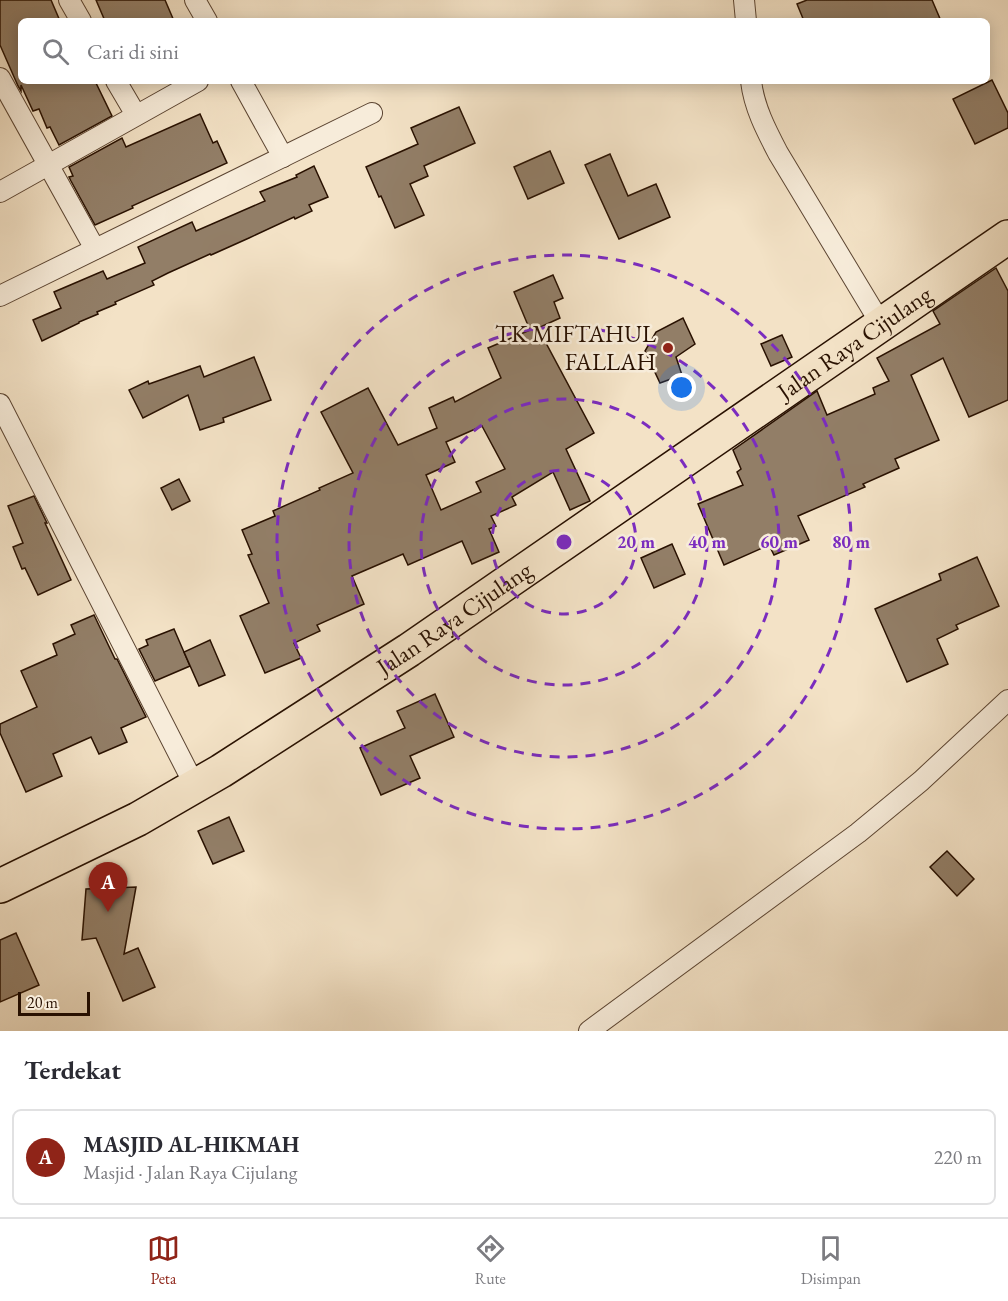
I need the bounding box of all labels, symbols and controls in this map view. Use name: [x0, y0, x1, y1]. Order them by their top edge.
search box: [18, 18, 990, 84]
icon: search: [39, 35, 72, 68]
text: Cari di sini: [87, 37, 179, 66]
street label: Jalan Raya Cijulang: [769, 278, 938, 408]
place label: TK MIFTAHUL FALLAH: [495, 318, 656, 377]
marker: TK MIFTAHUL FALLAH: [661, 341, 675, 355]
your location: [667, 373, 696, 402]
text: 20 m: [617, 530, 655, 553]
text: 40 m: [688, 530, 726, 553]
text: 60 m: [760, 530, 798, 553]
text: 80 m: [832, 530, 870, 553]
centre of rings: [554, 532, 574, 552]
street label: Jalan Raya Cijulang: [369, 554, 538, 683]
pin: A: [88, 862, 128, 912]
scale bar: [18, 989, 90, 1016]
text: 20 m: [27, 992, 58, 1013]
text: Terdekat: [24, 1053, 121, 1087]
text: MASJID AL-HIKMAH: [83, 1130, 299, 1159]
text: A: [38, 1144, 53, 1170]
text: 220 m: [934, 1144, 982, 1170]
text: Masjid · Jalan Raya Cijulang: [83, 1159, 297, 1185]
tab: Peta: [147, 1232, 180, 1289]
tab: Rute: [474, 1232, 507, 1289]
tab: Disimpan: [801, 1232, 861, 1289]

